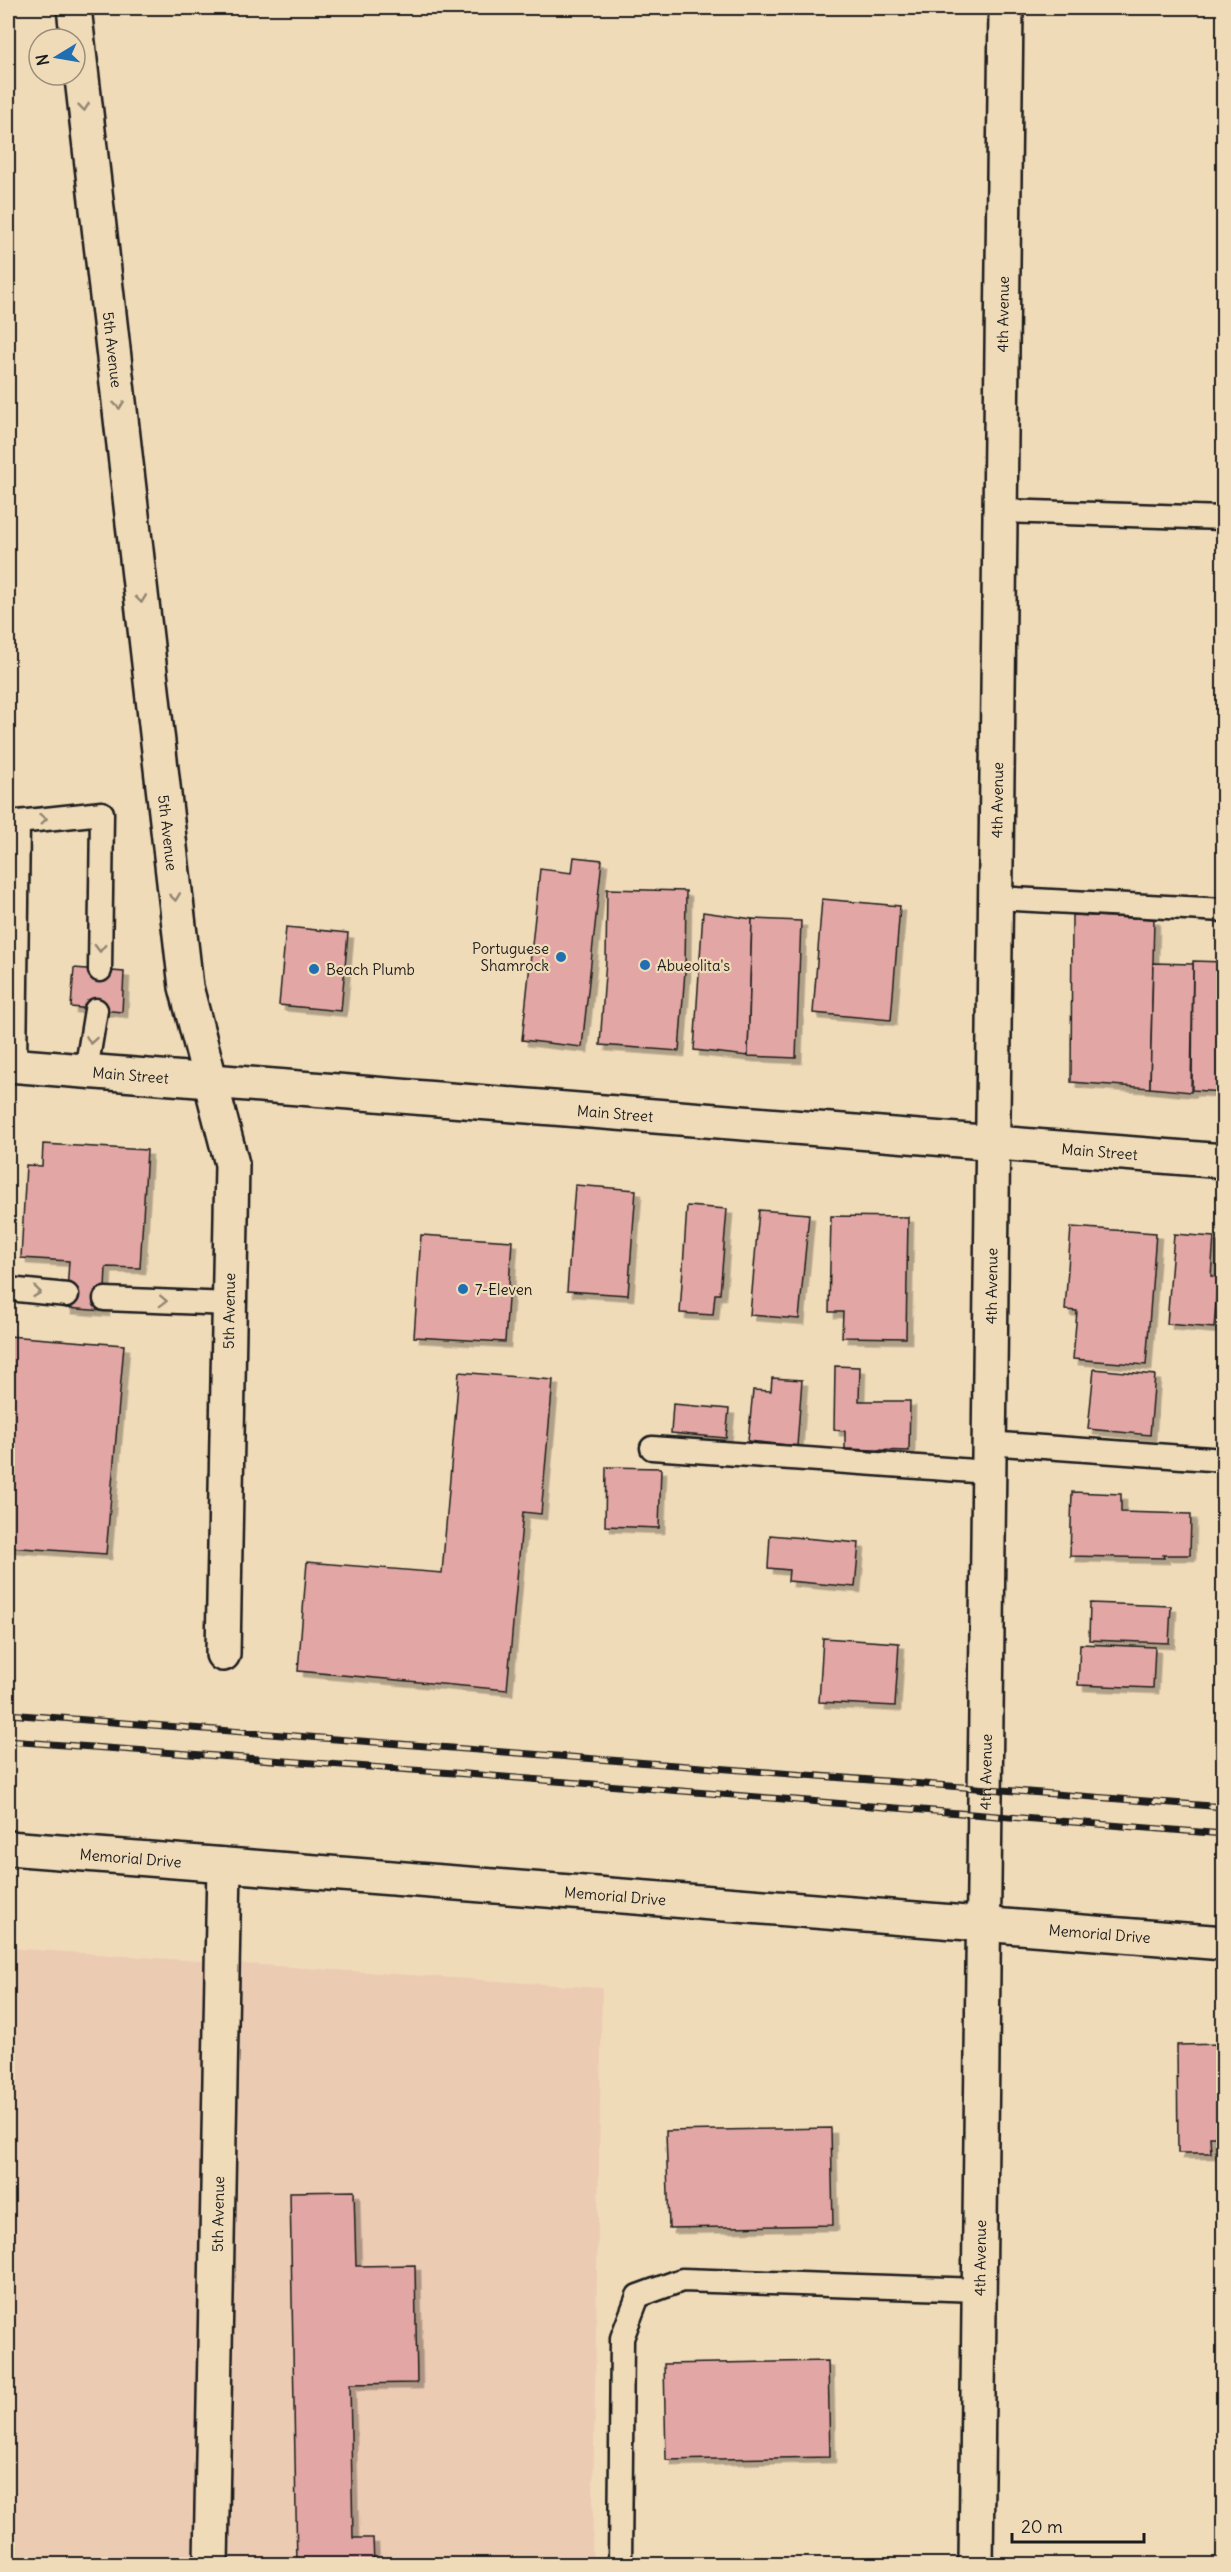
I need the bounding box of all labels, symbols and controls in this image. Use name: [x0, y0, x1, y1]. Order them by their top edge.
north arrow: [27, 27, 87, 87]
text: N: [31, 53, 53, 67]
one-way arrow: [77, 103, 90, 112]
street label: 4th Avenue: [992, 276, 1012, 352]
street label: 5th Avenue: [99, 311, 127, 389]
one-way arrow: [112, 401, 124, 410]
one-way arrow: [134, 595, 147, 604]
street label: 4th Avenue: [987, 762, 1007, 838]
street label: 5th Avenue: [155, 794, 182, 872]
one-way arrow: [38, 813, 47, 826]
one-way arrow: [169, 893, 181, 902]
place label: Portuguese Shamrock: [472, 939, 549, 975]
one-way arrow: [94, 943, 107, 952]
marker: Portuguese Shamrock: [554, 950, 568, 964]
place label: Abueolita's: [657, 956, 730, 975]
marker: Abueolita's: [638, 958, 652, 972]
place label: Beach Plumb: [326, 960, 415, 979]
marker: Beach Plumb: [307, 962, 321, 976]
one-way arrow: [85, 1035, 98, 1045]
street label: Main Street: [92, 1062, 169, 1087]
street label: Main Street: [576, 1100, 654, 1125]
street label: Main Street: [1061, 1139, 1138, 1164]
street label: 4th Avenue: [981, 1248, 1001, 1324]
street label: 5th Avenue: [219, 1273, 239, 1349]
place label: 7-Eleven: [475, 1280, 533, 1299]
marker: 7-Eleven: [456, 1282, 470, 1296]
one-way arrow: [33, 1285, 42, 1298]
one-way arrow: [158, 1295, 167, 1307]
street label: 4th Avenue: [975, 1734, 995, 1810]
street label: Memorial Drive: [79, 1844, 182, 1871]
street label: Memorial Drive: [563, 1882, 667, 1909]
street label: Memorial Drive: [1048, 1920, 1151, 1947]
street label: 5th Avenue: [207, 2176, 228, 2252]
street label: 4th Avenue: [970, 2220, 990, 2296]
scale bar: [1012, 2506, 1144, 2544]
text: 20 m: [1021, 2515, 1063, 2538]

